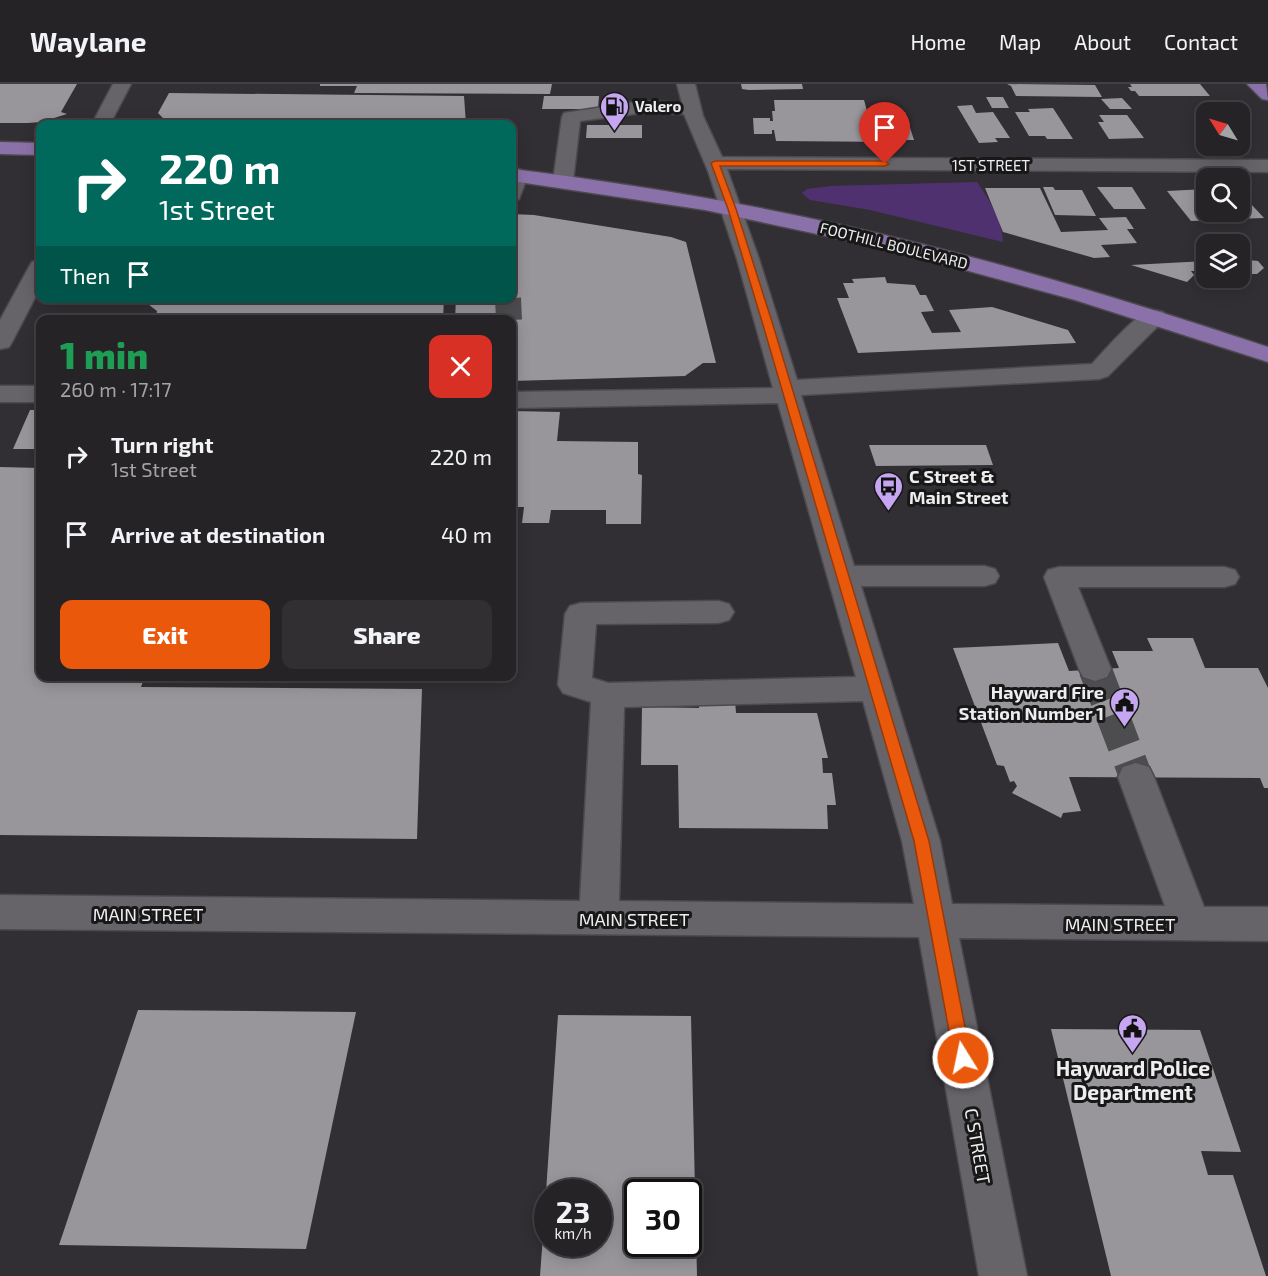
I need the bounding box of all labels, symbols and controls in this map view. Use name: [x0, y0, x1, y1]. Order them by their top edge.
text: Waylane: [30, 24, 146, 58]
text: Home: [910, 29, 966, 54]
text: Map: [999, 29, 1041, 54]
text: About: [1074, 29, 1131, 54]
text: Contact: [1164, 29, 1238, 54]
fuel station icon: Valero: [598, 90, 630, 132]
place label: Valero: [635, 97, 681, 115]
pin: [859, 102, 910, 164]
north arrow: [1196, 102, 1250, 156]
map controls: [1196, 102, 1250, 288]
icon: arrive: [868, 111, 901, 144]
text: 220 m: [159, 142, 280, 192]
icon: right: [60, 144, 138, 222]
street label: 1ST STREET: [952, 156, 1030, 174]
button: search: [1196, 168, 1250, 222]
text: 1st Street: [159, 193, 275, 225]
street label: FOOTHILL BOULEVARD: [818, 218, 970, 272]
button: layers: [1196, 234, 1250, 288]
icon: arrive: [122, 258, 155, 291]
text: Then: [60, 262, 110, 288]
text: 1 min: [60, 333, 148, 376]
button: close: [429, 335, 492, 398]
text: 260 m · 17:17: [60, 377, 171, 401]
text: Turn right: [111, 431, 213, 457]
icon: right: [60, 440, 93, 473]
text: 220 m: [430, 443, 492, 469]
text: 1st Street: [111, 457, 197, 481]
place label: C Street & Main Street: [909, 465, 1009, 508]
bus stop icon: C Street & Main Street: [872, 470, 904, 512]
icon: arrive: [60, 518, 93, 551]
text: Arrive at destination: [111, 521, 325, 547]
text: 40 m: [441, 521, 492, 547]
button: Exit: [60, 600, 270, 669]
button: Share: [282, 600, 492, 669]
place label: Hayward Fire Station Number 1: [959, 681, 1104, 724]
public building icon: Hayward Fire Station Number 1: [1109, 686, 1141, 728]
street label: MAIN STREET: [93, 903, 204, 925]
street label: MAIN STREET: [579, 908, 690, 930]
street label: MAIN STREET: [1065, 913, 1176, 935]
public building icon: Hayward Police Department: [1117, 1012, 1149, 1054]
position arrow: [931, 1026, 995, 1090]
place label: Hayward Police Department: [1056, 1055, 1210, 1104]
street label: C STREET: [961, 1106, 996, 1186]
speed limit sign: 30: [624, 1179, 702, 1257]
text: 23: [556, 1193, 590, 1229]
text: km/h: [554, 1224, 592, 1242]

